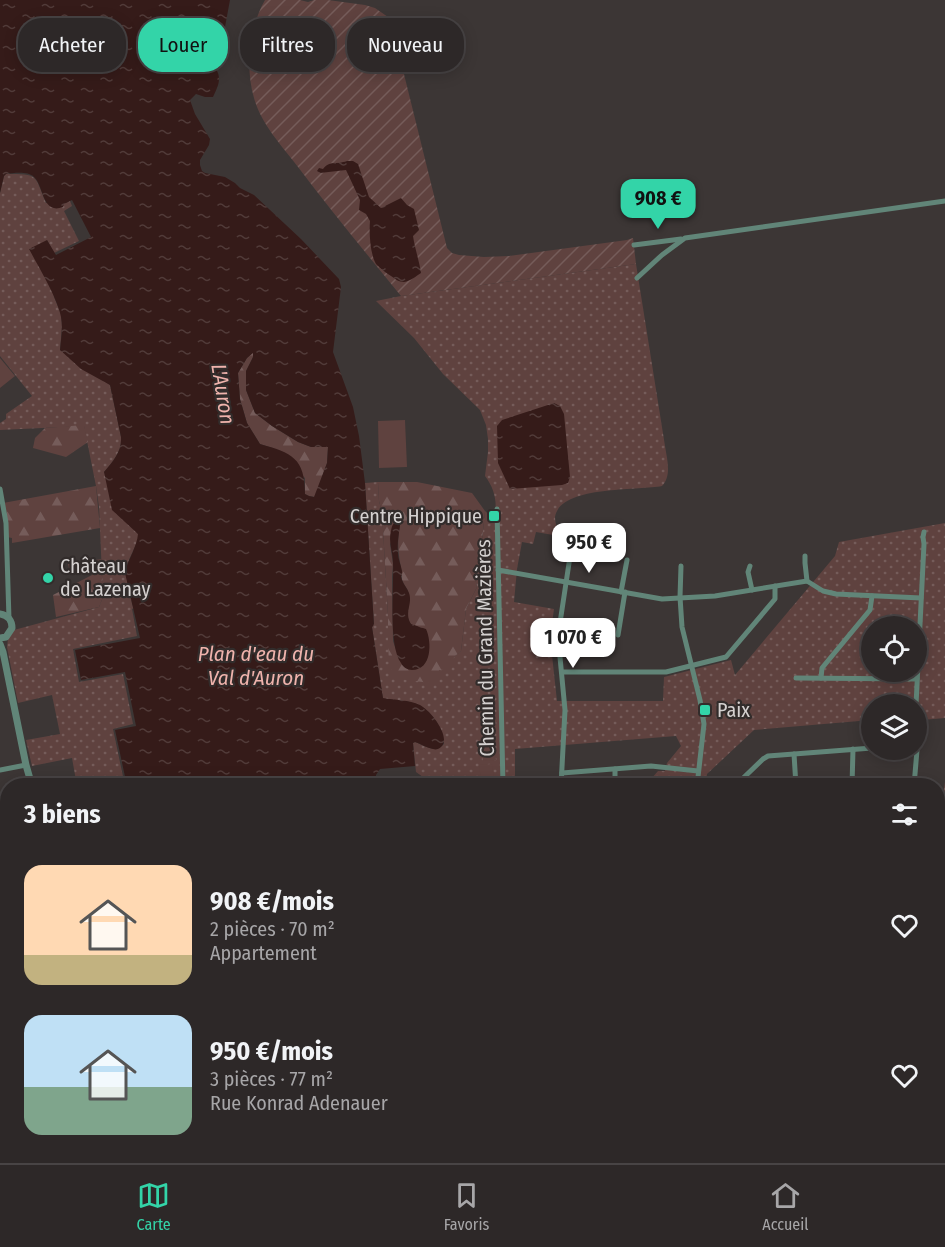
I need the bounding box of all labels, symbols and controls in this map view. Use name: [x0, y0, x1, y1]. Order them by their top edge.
chip: Acheter: [18, 18, 126, 72]
chip: Louer: [138, 18, 228, 72]
chip: Filtres: [240, 18, 335, 72]
chip: Nouveau: [347, 18, 464, 72]
pin: 908 €: [616, 179, 700, 230]
text: 908 €: [635, 186, 681, 210]
water label: L'Auron: [205, 362, 241, 426]
place label: Centre Hippique: [350, 504, 482, 528]
marker: Centre Hippique: [487, 509, 501, 523]
pin: 950 €: [547, 523, 631, 574]
text: 950 €: [566, 530, 612, 554]
street label: Chemin du Grand Mazières: [471, 539, 499, 757]
place label: Château de Lazenay: [60, 554, 150, 601]
marker: Château de Lazenay: [41, 571, 55, 585]
map controls: [861, 616, 927, 760]
button: locate: [861, 616, 927, 682]
pin: 1 070 €: [518, 618, 628, 669]
text: 1 070 €: [544, 625, 602, 649]
water label: Plan d'eau du Val d'Auron: [198, 641, 314, 691]
button: layers: [861, 694, 927, 760]
place label: Paix: [717, 698, 750, 722]
marker: Paix: [698, 703, 712, 717]
icon: filters: [888, 798, 921, 831]
text: 3 biens: [24, 799, 101, 830]
text: 908 €/mois: [210, 886, 334, 917]
icon: home: [72, 889, 144, 961]
icon: heart: [888, 909, 921, 942]
text: 2 pièces · 70 m²: [210, 917, 335, 941]
text: Appartement: [210, 941, 317, 965]
text: 950 €/mois: [210, 1036, 333, 1067]
icon: home: [72, 1039, 144, 1111]
icon: heart: [888, 1059, 921, 1092]
text: 3 pièces · 77 m²: [210, 1067, 333, 1091]
text: Rue Konrad Adenauer: [210, 1091, 388, 1115]
tab: Carte: [136, 1179, 171, 1234]
tab: Favoris: [444, 1179, 489, 1234]
tab: Accueil: [762, 1179, 809, 1234]

